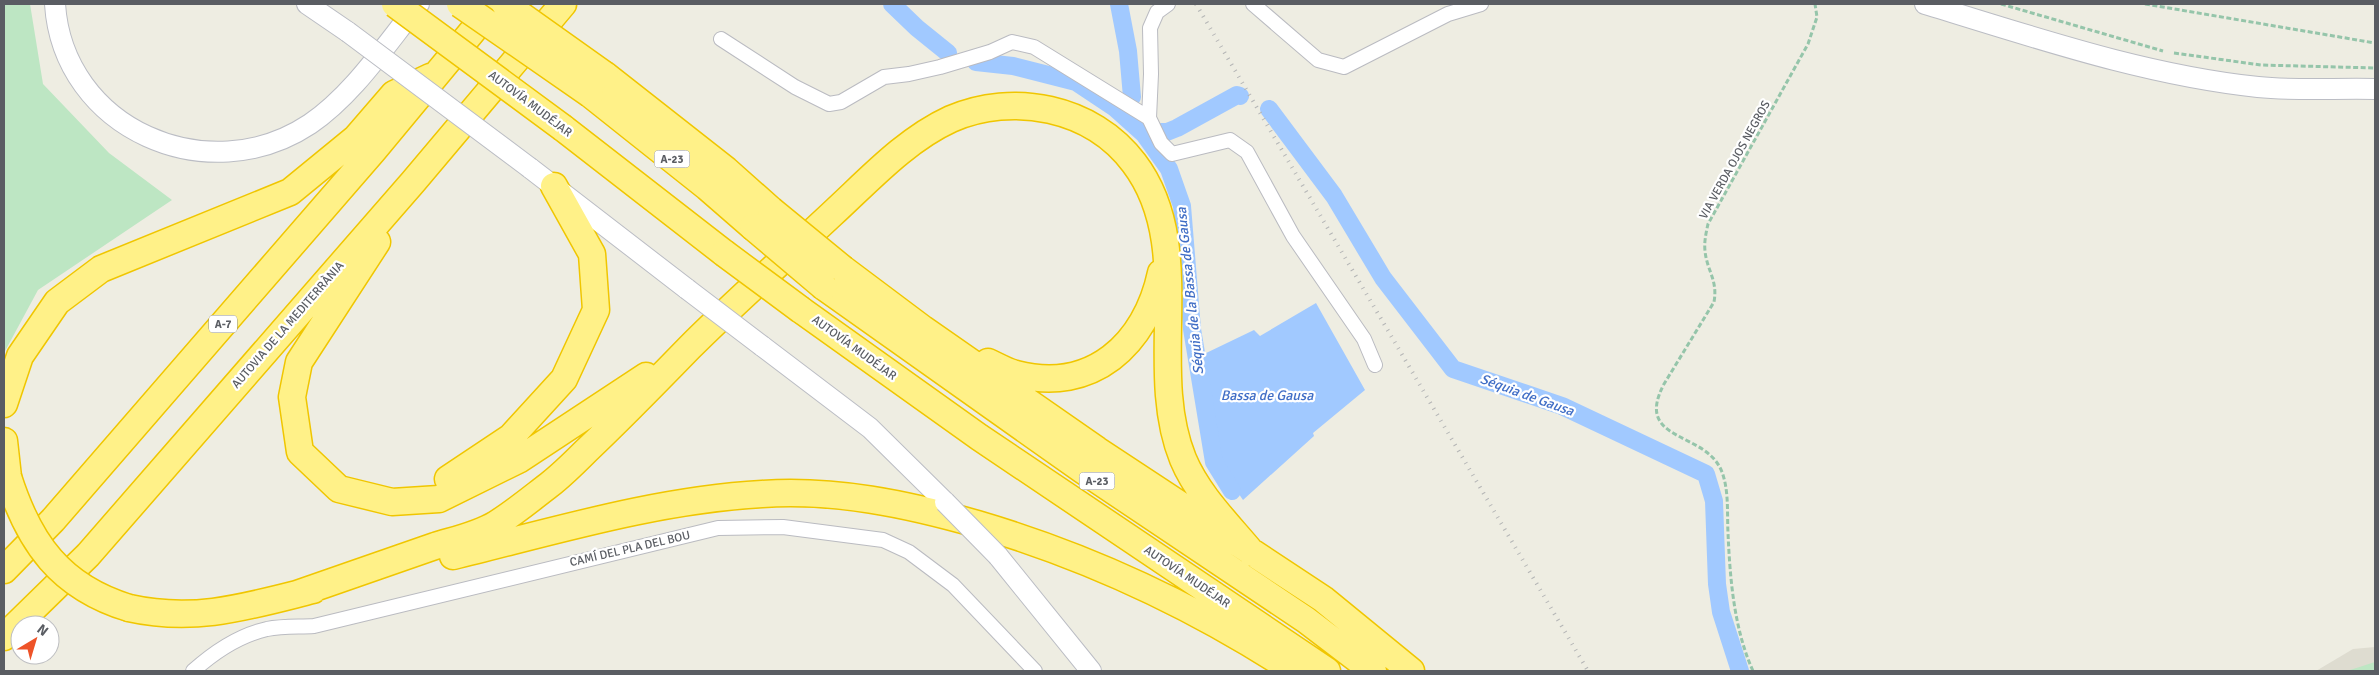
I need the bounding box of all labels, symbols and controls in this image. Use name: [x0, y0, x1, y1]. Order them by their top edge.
street label: AUTOVÍA MUDÉJAR: [485, 68, 575, 140]
street label: VIA VERDA OJOS NEGROS: [1696, 98, 1774, 222]
road number: A-23: [654, 150, 690, 168]
water label: Séquia de la Bassa de Gausa: [1173, 206, 1207, 375]
street label: AUTOVIA DE LA MEDITERRÀNIA: [229, 258, 348, 392]
street label: AUTOVÍA MUDÉJAR: [809, 312, 899, 384]
road number: A-7: [209, 316, 237, 332]
water label: Séquia de Gausa: [1478, 370, 1577, 420]
water label: Bassa de Gausa: [1221, 387, 1314, 404]
road number: A-23: [1080, 472, 1114, 490]
street label: CAMÍ DEL PLA DEL BOU: [568, 528, 692, 570]
street label: AUTOVÍA MUDÉJAR: [1141, 543, 1233, 611]
north arrow: [10, 615, 60, 665]
text: N: [34, 620, 52, 640]

